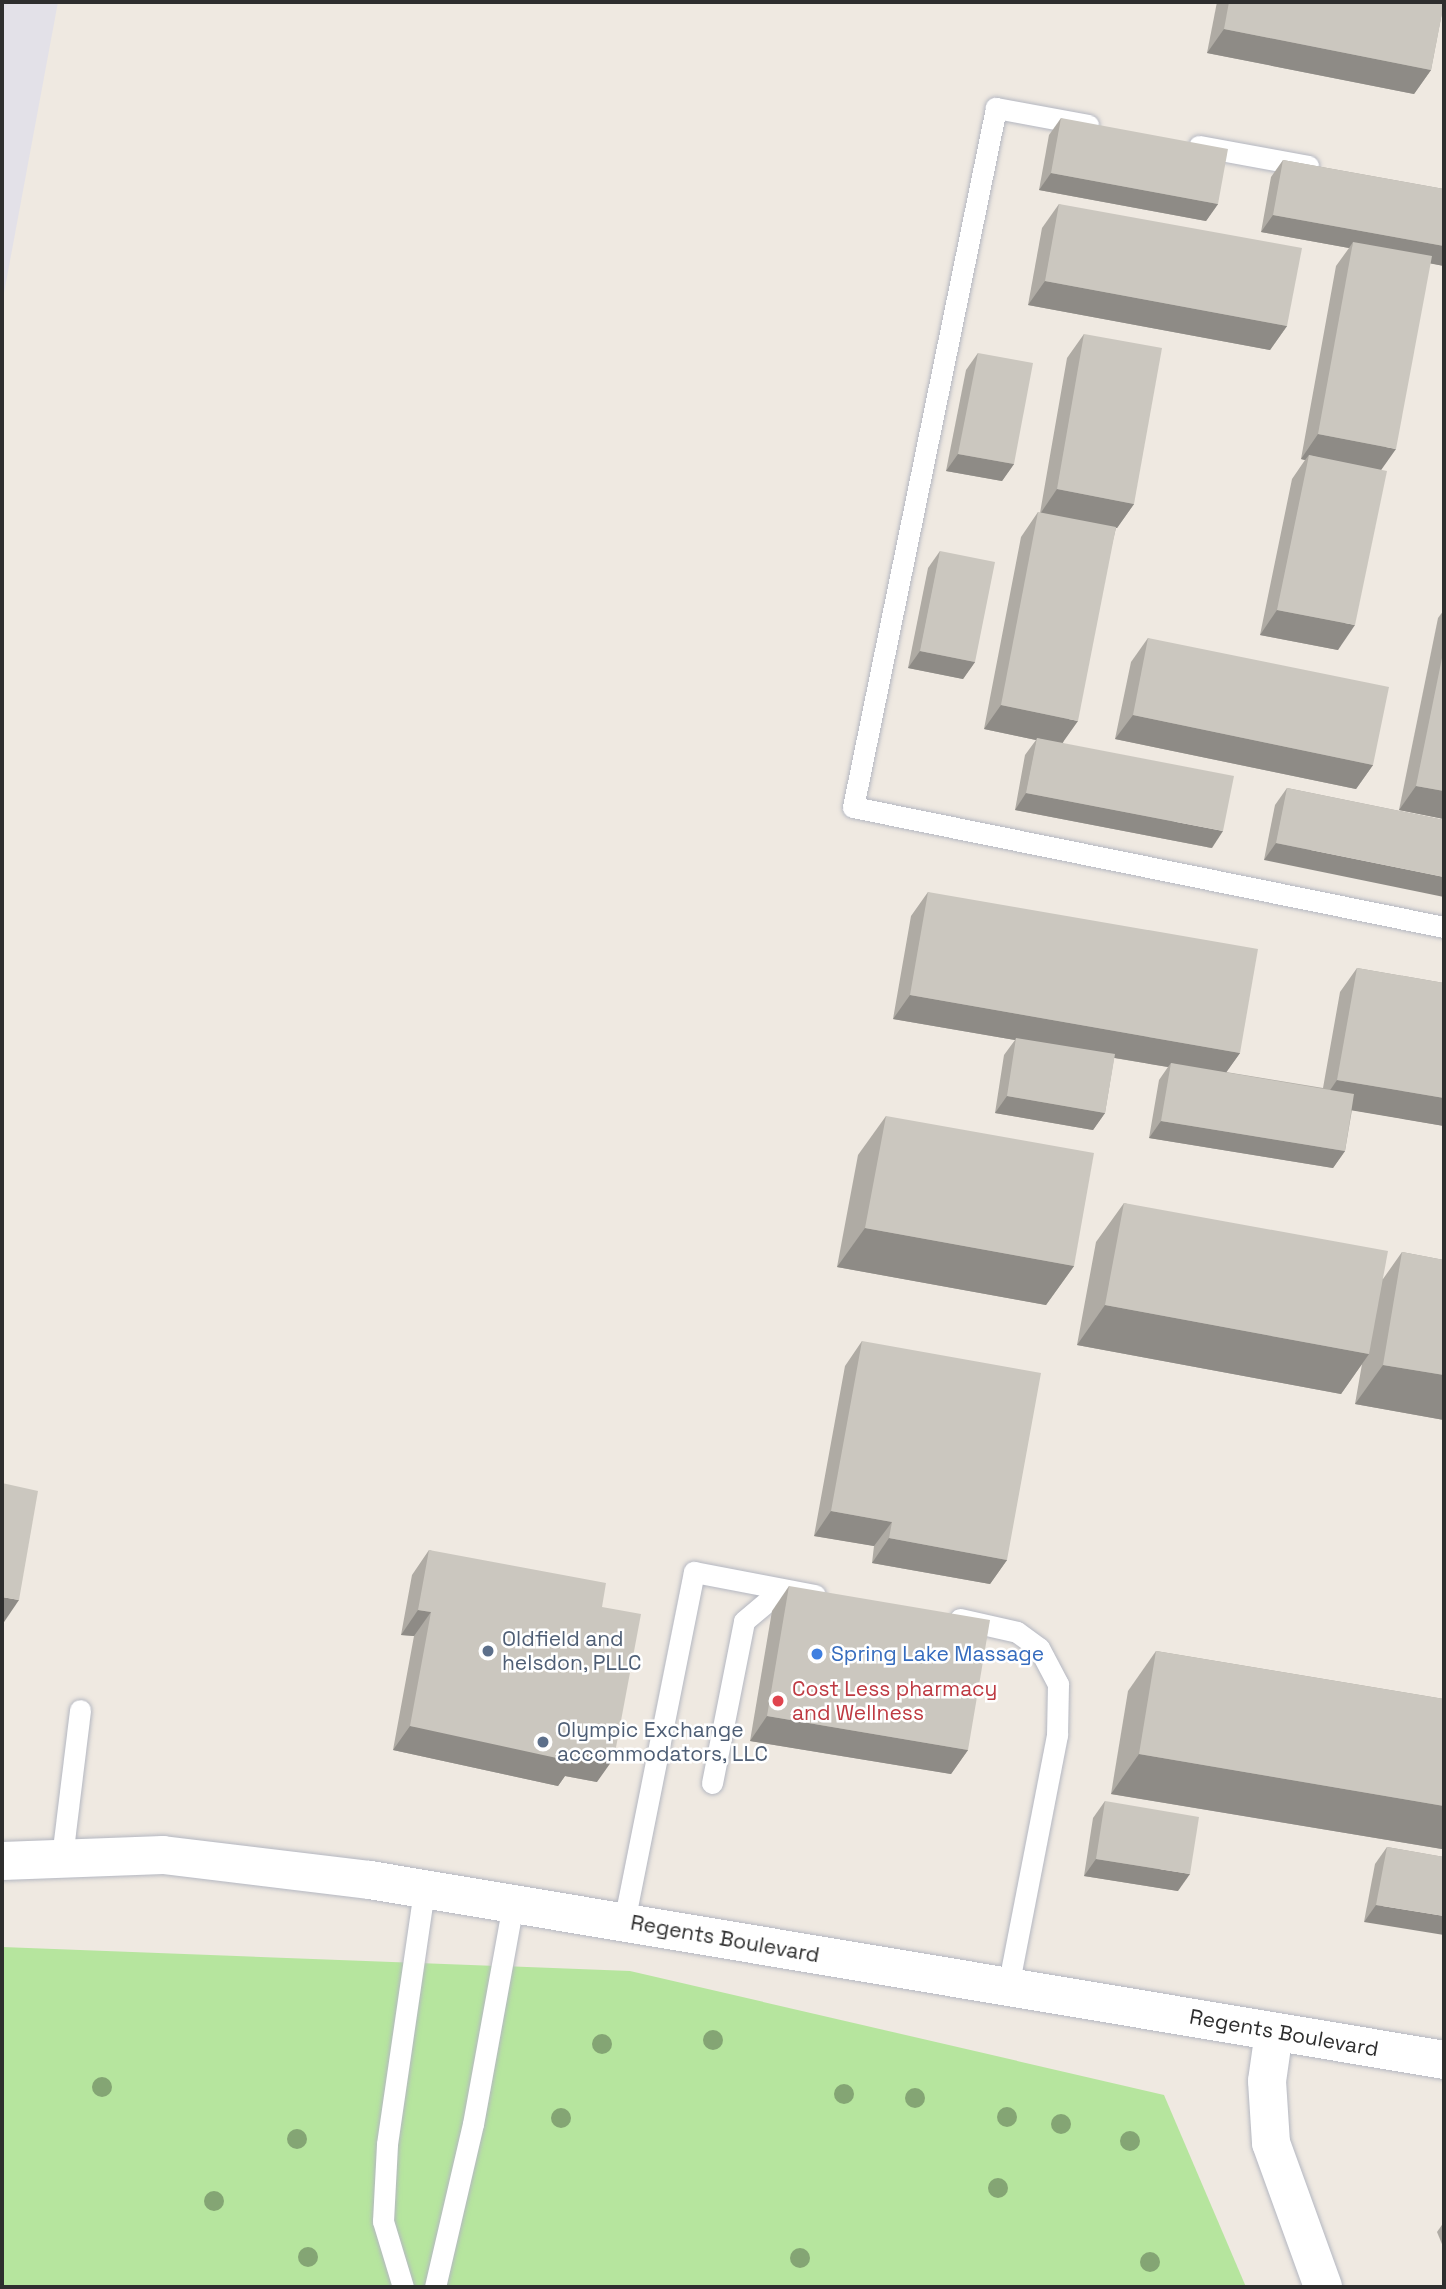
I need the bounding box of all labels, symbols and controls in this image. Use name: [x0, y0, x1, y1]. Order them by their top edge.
place label: Oldfield and helsdon, PLLC: [502, 1626, 642, 1676]
place label: Spring Lake Massage: [831, 1641, 1044, 1667]
marker: Oldfield and helsdon, PLLC: [480, 1643, 496, 1659]
marker: Spring Lake Massage: [809, 1646, 825, 1662]
place label: Cost Less pharmacy and Wellness: [792, 1676, 997, 1726]
marker: Cost Less pharmacy and Wellness: [770, 1693, 786, 1709]
place label: Olympic Exchange accommodators, LLC: [557, 1717, 769, 1767]
marker: Olympic Exchange accommodators, LLC: [535, 1734, 551, 1750]
street label: Regents Boulevard: [629, 1910, 821, 1968]
street label: Regents Boulevard: [1188, 2004, 1380, 2062]

